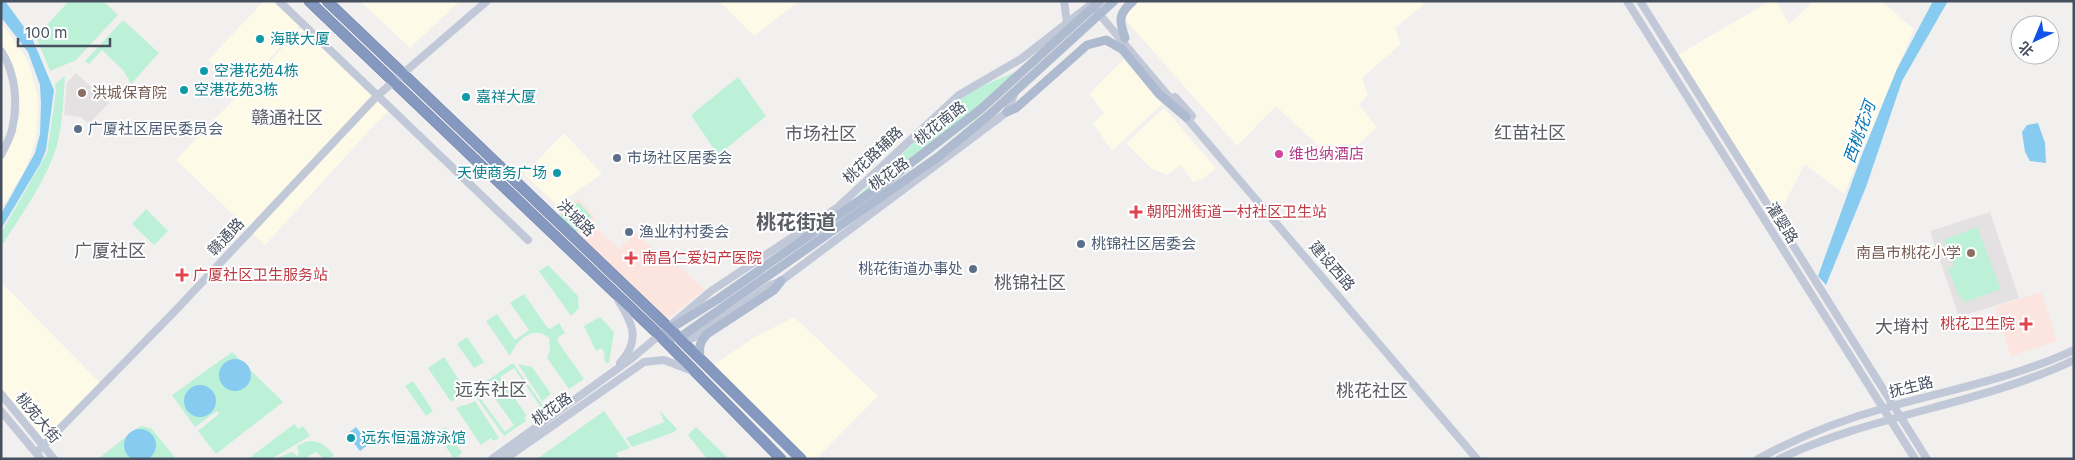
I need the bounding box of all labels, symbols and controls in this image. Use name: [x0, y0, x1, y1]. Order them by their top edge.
scale bar: [18, 15, 110, 47]
north arrow: [2010, 15, 2060, 65]
text: 100 m: [25, 23, 67, 42]
place label: 海联大厦: [270, 29, 330, 48]
marker: 海联大厦: [254, 33, 266, 45]
text: 北: [2015, 39, 2037, 61]
place label: 空港花苑4栋: [214, 61, 299, 80]
marker: 空港花苑4栋: [198, 65, 210, 77]
place label: 空港花苑3栋: [194, 80, 278, 99]
place label: 洪城保育院: [92, 83, 167, 102]
marker: 空港花苑3栋: [178, 84, 190, 96]
marker: 洪城保育院: [76, 87, 88, 99]
place label: 嘉祥大厦: [476, 87, 536, 106]
marker: 嘉祥大厦: [460, 91, 472, 103]
water label: 西桃花河: [1839, 96, 1880, 165]
street label: 桃花南路: [910, 97, 969, 149]
district label: 赣通社区: [251, 107, 323, 128]
place label: 广厦社区居民委员会: [88, 119, 223, 138]
district label: 红苗社区: [1494, 122, 1566, 143]
marker: 广厦社区居民委员会: [72, 123, 84, 135]
district label: 市场社区: [785, 123, 857, 144]
street label: 桃花路辅路: [839, 123, 907, 187]
place label: 维也纳酒店: [1289, 144, 1364, 163]
place label: 市场社区居委会: [627, 148, 732, 167]
marker: 维也纳酒店: [1273, 148, 1285, 160]
marker: 市场社区居委会: [611, 152, 623, 164]
street label: 桃花路: [865, 154, 913, 194]
place label: 天使商务广场: [457, 163, 547, 182]
marker: 天使商务广场: [551, 167, 563, 179]
street label: 洪城路: [554, 195, 599, 240]
street label: 灌婴路: [1762, 199, 1802, 247]
place label: 朝阳洲街道一村社区卫生站: [1147, 202, 1327, 221]
marker: 朝阳洲街道一村社区卫生站: [1129, 205, 1143, 219]
district label: 桃花街道: [756, 210, 836, 234]
street label: 赣通路: [203, 214, 248, 260]
place label: 渔业村村委会: [639, 222, 729, 241]
marker: 渔业村村委会: [623, 226, 635, 238]
place label: 桃锦社区居委会: [1091, 234, 1196, 253]
street label: 建设西路: [1306, 237, 1359, 295]
marker: 桃锦社区居委会: [1075, 238, 1087, 250]
district label: 广厦社区: [74, 240, 146, 261]
place label: 南昌市桃花小学: [1856, 243, 1961, 262]
marker: 南昌市桃花小学: [1965, 247, 1977, 259]
place label: 南昌仁爱妇产医院: [642, 248, 762, 267]
marker: 南昌仁爱妇产医院: [624, 251, 638, 265]
place label: 桃花街道办事处: [858, 259, 963, 278]
marker: 桃花街道办事处: [967, 263, 979, 275]
place label: 广厦社区卫生服务站: [193, 265, 328, 284]
marker: 广厦社区卫生服务站: [175, 268, 189, 282]
district label: 桃锦社区: [994, 272, 1066, 293]
place label: 桃花卫生院: [1940, 314, 2015, 333]
district label: 大塉村: [1875, 316, 1929, 337]
marker: 桃花卫生院: [2019, 317, 2033, 331]
street label: 抚生路: [1887, 372, 1935, 401]
district label: 远东社区: [455, 379, 527, 400]
district label: 桃花社区: [1336, 380, 1408, 401]
street label: 桃花路: [528, 388, 576, 429]
street label: 桃苑大街: [12, 389, 65, 447]
place label: 远东恒温游泳馆: [361, 428, 466, 447]
marker: 远东恒温游泳馆: [345, 432, 357, 444]

